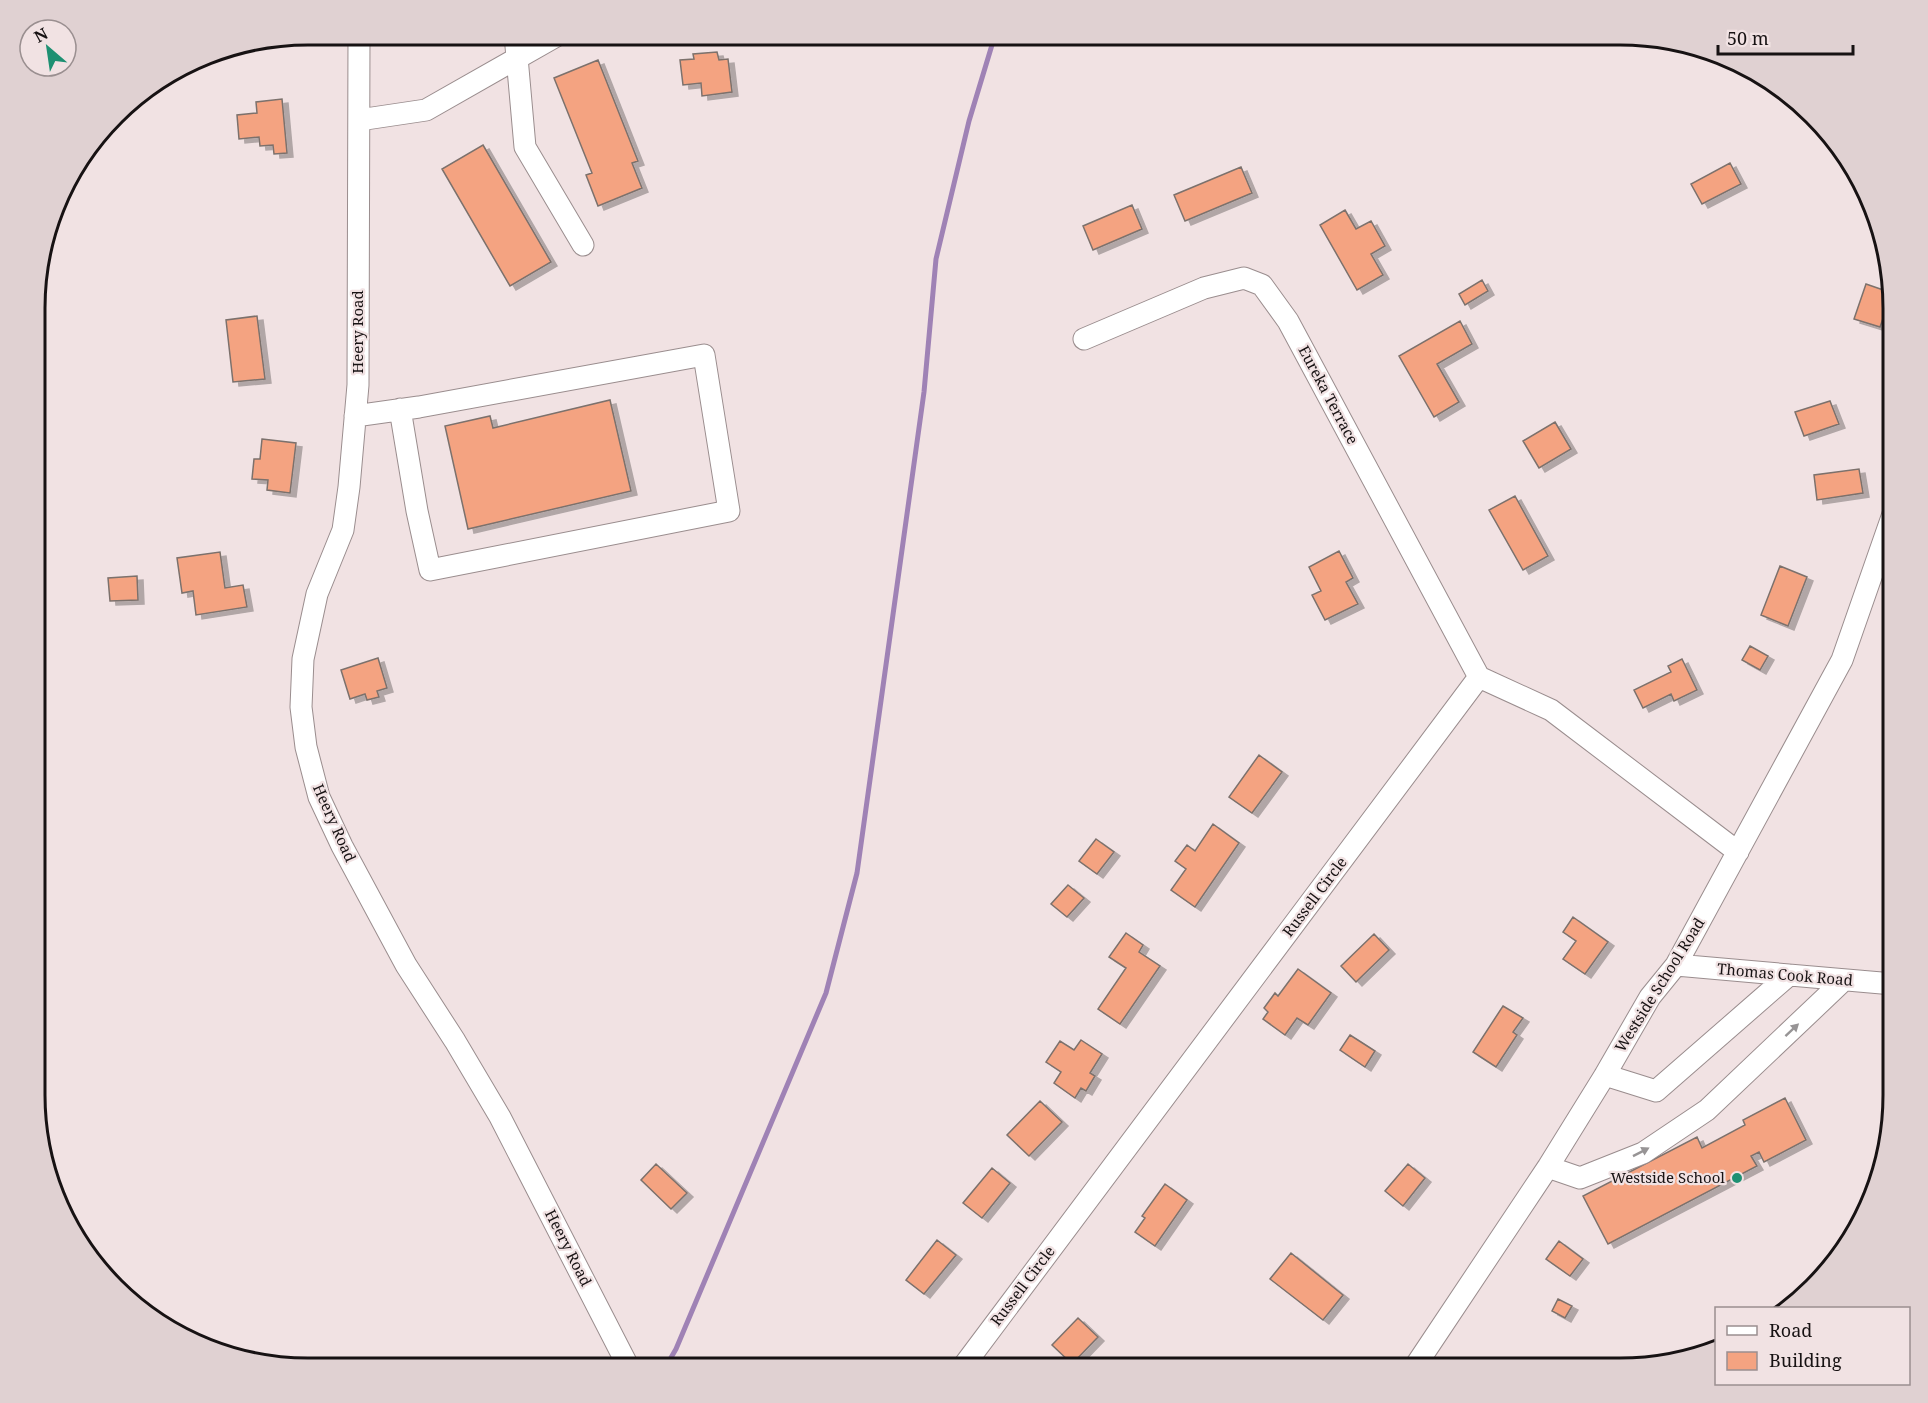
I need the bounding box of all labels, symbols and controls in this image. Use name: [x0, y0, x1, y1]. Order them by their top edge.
north arrow: [18, 18, 78, 78]
scale bar: [1718, 18, 1853, 56]
text: N: [30, 22, 52, 48]
text: 50 m: [1727, 26, 1769, 50]
street label: Heery Road: [347, 290, 367, 374]
street label: Eureka Terrace: [1294, 342, 1363, 447]
street label: Heery Road: [309, 780, 361, 865]
street label: Russell Circle: [1278, 852, 1351, 940]
street label: Westside School Road: [1610, 914, 1709, 1055]
street label: Thomas Cook Road: [1716, 958, 1854, 990]
one-way arrow: [1784, 1023, 1799, 1037]
one-way arrow: [1633, 1148, 1650, 1157]
place label: Westside School: [1610, 1167, 1725, 1187]
marker: Westside School: [1730, 1171, 1744, 1185]
street label: Heery Road: [541, 1206, 597, 1289]
street label: Russell Circle: [986, 1241, 1059, 1329]
legend: [1715, 1307, 1910, 1385]
text: Road: [1769, 1318, 1812, 1342]
text: Building: [1769, 1348, 1842, 1372]

